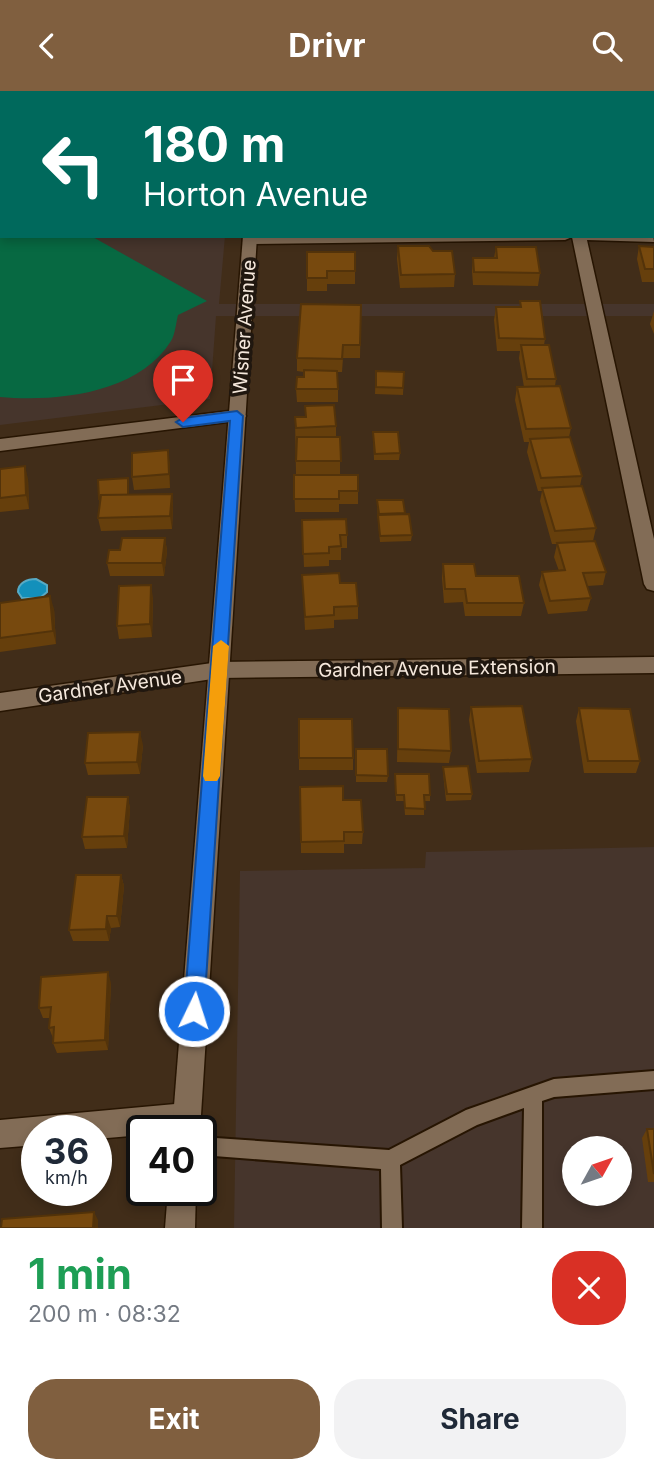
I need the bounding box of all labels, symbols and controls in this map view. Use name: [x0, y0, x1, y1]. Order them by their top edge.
text: Drivr: [288, 26, 366, 65]
icon: back: [28, 27, 66, 65]
icon: search: [588, 27, 626, 65]
text: 180 m: [143, 115, 285, 174]
icon: left: [28, 119, 119, 210]
text: Horton Avenue: [143, 175, 368, 214]
street label: Wisner Avenue: [228, 259, 261, 395]
pin: [153, 350, 213, 422]
icon: arrive: [164, 361, 202, 399]
street label: Gardner Avenue Extension: [318, 655, 556, 682]
street label: Gardner Avenue: [37, 665, 183, 708]
position arrow: [157, 974, 231, 1048]
speed limit sign: 40: [126, 1115, 217, 1206]
text: 36: [44, 1130, 89, 1172]
north arrow: [562, 1136, 632, 1206]
map controls: [562, 1136, 632, 1206]
text: km/h: [45, 1167, 88, 1188]
text: 1 min: [28, 1248, 132, 1299]
button: close: [552, 1251, 626, 1325]
text: 200 m · 08:32: [28, 1300, 181, 1328]
button: Exit: [28, 1379, 320, 1459]
button: Share: [334, 1379, 626, 1459]

